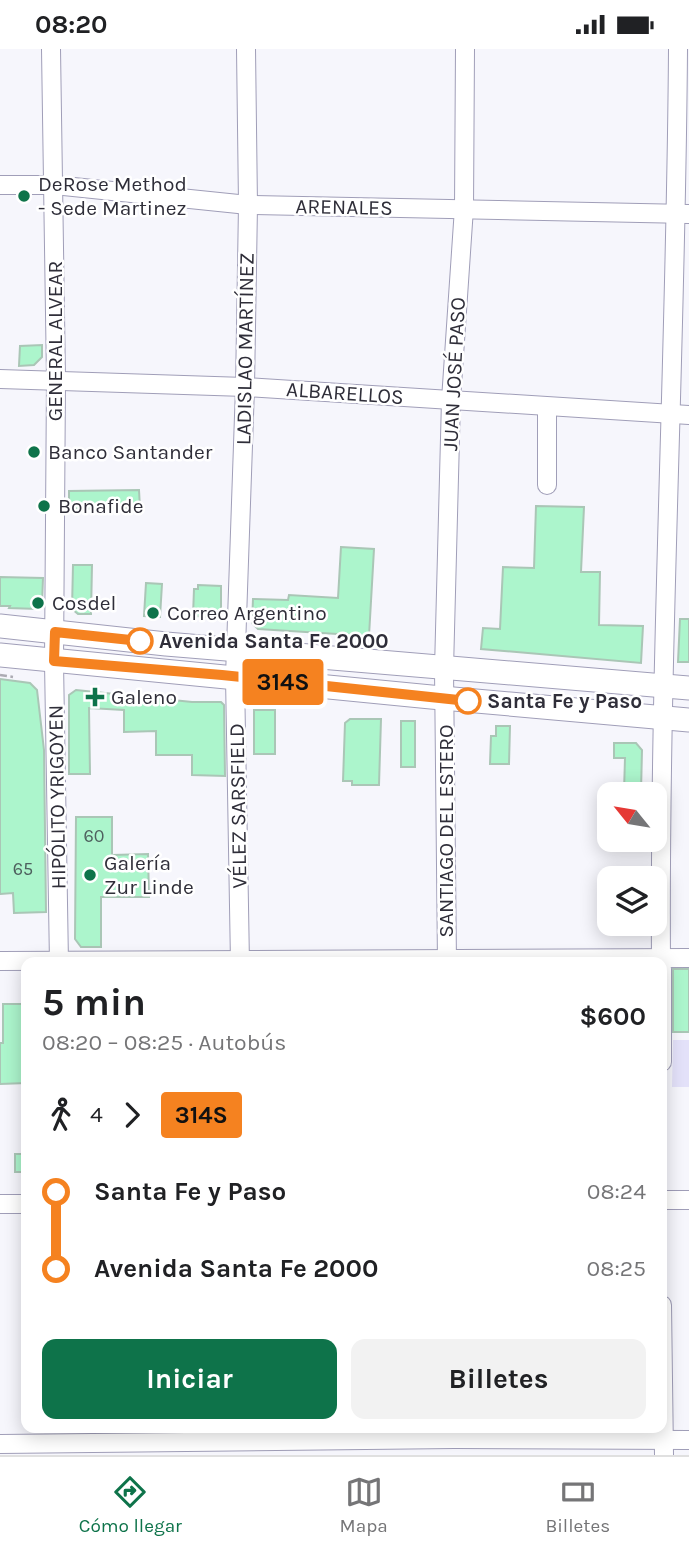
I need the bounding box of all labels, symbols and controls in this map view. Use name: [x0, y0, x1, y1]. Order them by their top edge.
text: 08:20: [35, 9, 107, 40]
place label: DeRose Method - Sede Martinez: [38, 172, 187, 220]
marker: DeRose Method - Sede Martinez: [16, 188, 32, 204]
street label: ARENALES: [295, 194, 393, 220]
street label: LADISLAO MARTÍNEZ: [231, 253, 259, 445]
street label: GENERAL ALVEAR: [43, 261, 67, 421]
street label: JUAN JOSÉ PASO: [438, 296, 470, 452]
street label: ALBARELLOS: [286, 377, 404, 409]
place label: Banco Santander: [48, 440, 213, 464]
marker: Banco Santander: [26, 444, 42, 460]
place label: Bonafide: [58, 494, 143, 518]
marker: Bonafide: [36, 498, 52, 514]
place label: Cosdel: [52, 591, 117, 615]
marker: Cosdel: [30, 595, 46, 611]
place label: Correo Argentino: [167, 601, 327, 625]
marker: Correo Argentino: [145, 605, 161, 621]
marker: Avenida Santa Fe 2000: [127, 628, 153, 654]
place label: Avenida Santa Fe 2000: [159, 629, 389, 653]
line badge: 314S: [234, 659, 332, 705]
text: 314S: [256, 668, 310, 696]
place label: Galeno: [111, 685, 177, 709]
marker: Galeno: [85, 687, 105, 707]
marker: Santa Fe y Paso: [455, 688, 481, 714]
place label: Santa Fe y Paso: [487, 689, 642, 713]
street label: HIPÓLITO YRIGOYEN: [43, 705, 71, 889]
street label: VÉLEZ SARSFIELD: [225, 723, 251, 889]
street label: SANTIAGO DEL ESTERO: [434, 724, 458, 938]
north arrow: [597, 782, 667, 852]
map controls: [597, 782, 667, 936]
house number: 60: [84, 825, 105, 847]
place label: Galería Zur Linde: [104, 851, 194, 899]
house number: 65: [13, 858, 33, 880]
button: layers: [597, 866, 667, 936]
marker: Galería Zur Linde: [82, 867, 98, 883]
text: 5 min: [42, 980, 146, 1025]
text: $600: [579, 1001, 646, 1032]
text: 08:20 – 08:25 · Autobús: [42, 1029, 286, 1056]
icon: walk: [42, 1096, 80, 1134]
icon: forward: [113, 1096, 151, 1134]
text: 4: [90, 1101, 103, 1128]
text: 314S: [175, 1101, 228, 1129]
text: Santa Fe y Paso: [94, 1176, 286, 1207]
text: 08:24: [587, 1178, 646, 1205]
text: Avenida Santa Fe 2000: [94, 1253, 378, 1284]
text: 08:25: [587, 1255, 646, 1282]
button: Iniciar: [42, 1339, 337, 1419]
button: Billetes: [351, 1339, 646, 1419]
tab: Cómo llegar: [79, 1473, 182, 1537]
tab: Mapa: [340, 1473, 388, 1537]
tab: Billetes: [545, 1473, 610, 1537]

